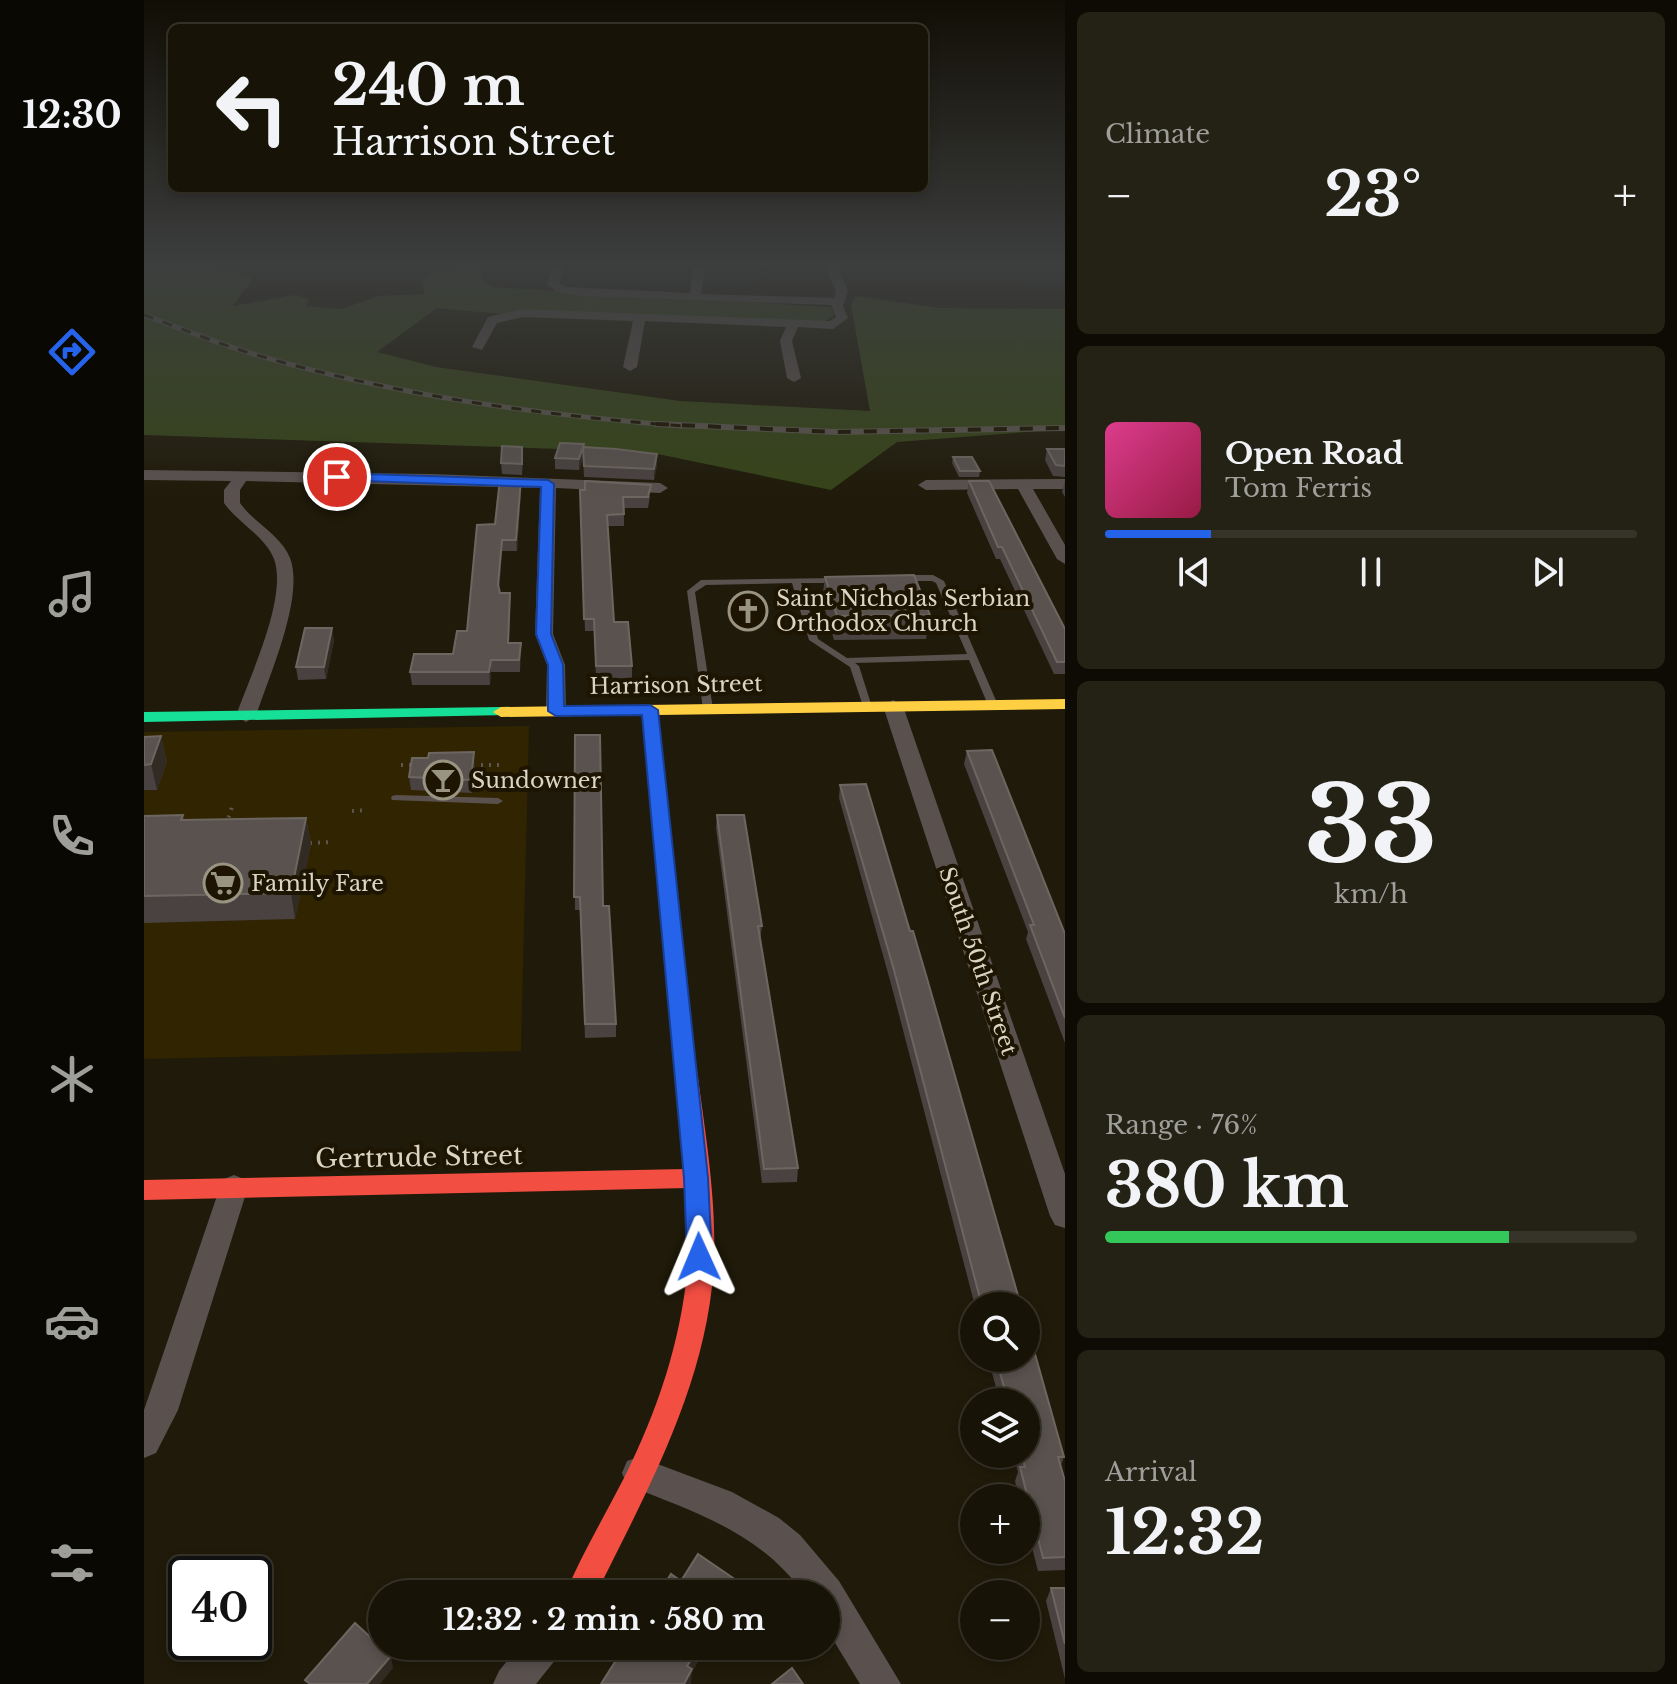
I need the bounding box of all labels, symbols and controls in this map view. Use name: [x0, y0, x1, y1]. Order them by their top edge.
text: 240 m: [332, 51, 525, 120]
icon: left: [200, 56, 304, 160]
text: 12:30: [22, 93, 122, 138]
text: Climate: [1105, 118, 1210, 150]
text: Harrison Street: [332, 120, 615, 165]
text: 23°: [1324, 158, 1422, 232]
text: −: [1105, 168, 1133, 223]
text: +: [1613, 168, 1637, 223]
icon: directions: [44, 324, 100, 380]
text: Open Road: [1225, 435, 1404, 472]
pin: [303, 443, 371, 511]
icon: arrive: [315, 455, 359, 499]
text: Tom Ferris: [1225, 472, 1372, 504]
icon: previous: [1172, 550, 1216, 594]
icon: pause: [1349, 550, 1393, 594]
icon: next: [1526, 550, 1570, 594]
icon: music: [44, 566, 100, 622]
place label: Saint Nicholas Serbian Orthodox Church: [776, 585, 1030, 637]
church icon: Saint Nicholas Serbian Orthodox Church: [727, 590, 769, 632]
street label: Harrison Street: [589, 670, 763, 700]
bar icon: Sundowner: [422, 759, 464, 801]
text: 33: [1305, 761, 1437, 890]
place label: Sundowner: [471, 767, 601, 794]
icon: phone: [44, 808, 100, 864]
supermarket icon: Family Fare: [202, 862, 244, 904]
street label: South 50th Street: [933, 863, 1023, 1059]
place label: Family Fare: [251, 870, 384, 897]
text: km/h: [1334, 878, 1408, 910]
icon: climate: [44, 1051, 100, 1107]
text: Range · 76%: [1105, 1109, 1258, 1141]
street label: Gertrude Street: [315, 1139, 523, 1175]
text: 380 km: [1105, 1149, 1349, 1223]
position arrow: [657, 1215, 741, 1299]
map controls: [960, 1292, 1040, 1660]
button: search: [960, 1292, 1040, 1372]
icon: car: [44, 1293, 100, 1349]
button: layers: [960, 1388, 1040, 1468]
text: Arrival: [1105, 1456, 1197, 1488]
button: +: [960, 1484, 1040, 1564]
text: 12:32: [1105, 1496, 1265, 1570]
icon: filters: [44, 1535, 100, 1591]
speed limit sign: 40: [168, 1556, 272, 1660]
button: −: [960, 1580, 1040, 1660]
text: 12:32 · 2 min · 580 m: [443, 1601, 765, 1638]

